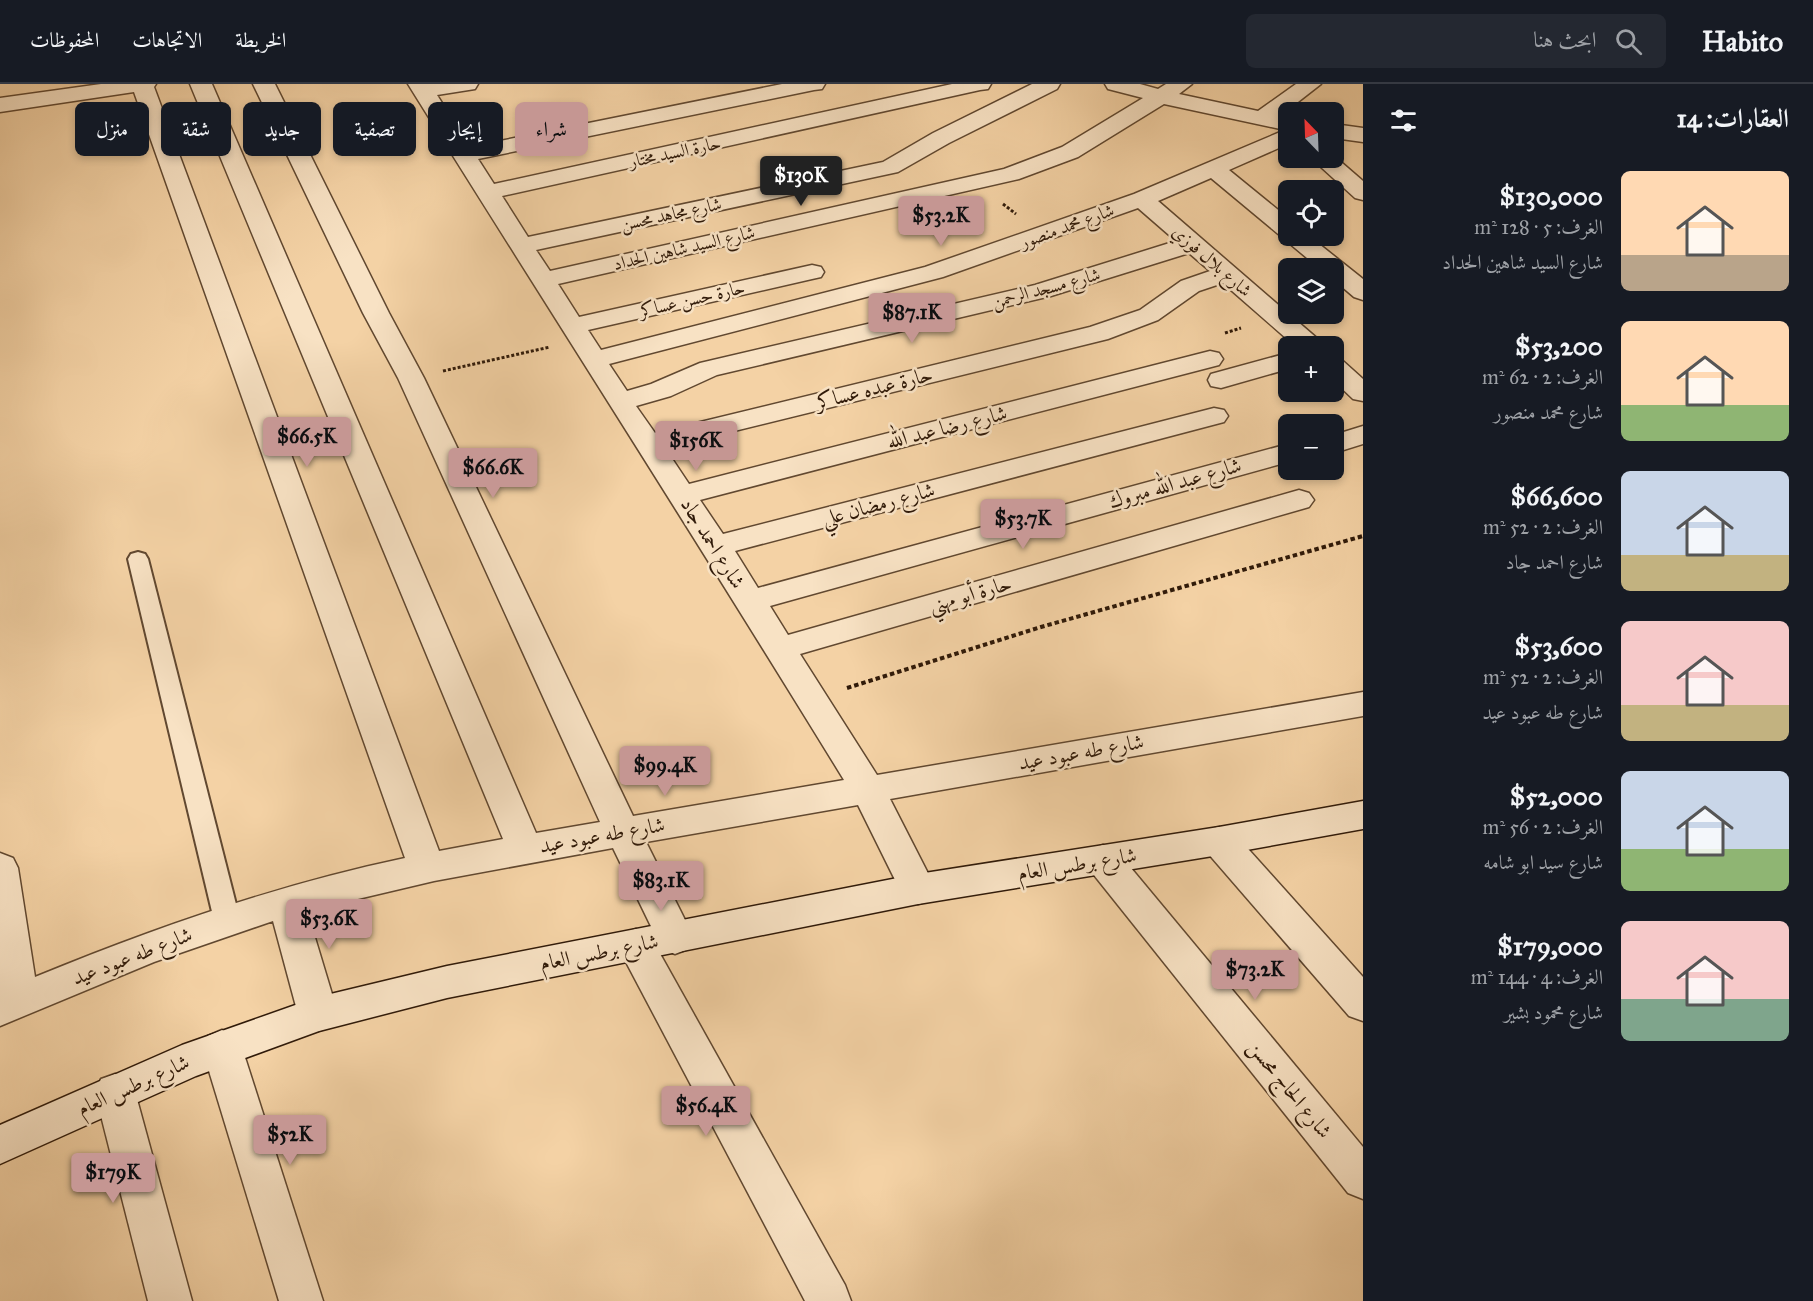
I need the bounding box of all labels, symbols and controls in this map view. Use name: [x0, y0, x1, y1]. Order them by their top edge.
search box: [1246, 14, 1666, 68]
text: Habito: [1702, 24, 1783, 59]
icon: search: [1612, 25, 1645, 58]
text: ابحث هنا: [1533, 26, 1597, 53]
text: المحفوظات: [30, 27, 99, 53]
text: الاتجاهات: [132, 27, 202, 53]
text: الخريطة: [235, 27, 286, 53]
chip: منزل: [75, 102, 149, 156]
chip: شقة: [161, 102, 231, 156]
chip: جديد: [243, 102, 321, 156]
chip: تصفية: [333, 102, 416, 156]
chip: إيجار: [428, 102, 503, 156]
chip: شراء: [515, 102, 588, 156]
north arrow: [1278, 102, 1344, 168]
map controls: [1278, 102, 1344, 480]
text: العقارات: 14: [1677, 102, 1789, 134]
icon: filters: [1387, 104, 1420, 137]
street label: حارة السيد مختار: [625, 132, 723, 173]
pin: $130K: [759, 156, 843, 207]
text: $130K: [774, 163, 828, 187]
button: locate: [1278, 180, 1344, 246]
text: $130,000: [1499, 180, 1603, 212]
street label: شارع مجاهد محسن: [618, 193, 724, 239]
icon: home: [1669, 195, 1741, 267]
pin: $53.2K: [892, 196, 990, 247]
street label: شارع محمد منصور: [1015, 199, 1118, 258]
text: $53.2K: [912, 203, 970, 227]
text: الغرف: 5 · 128 m²: [1474, 215, 1603, 239]
street label: شارع بلال فوزي: [1165, 220, 1256, 305]
street label: شارع السيد شاهين الحداد: [611, 221, 758, 279]
text: شارع السيد شاهين الحداد: [1442, 250, 1603, 274]
button: layers: [1278, 258, 1344, 324]
street label: شارع مسجد الرحمن: [989, 263, 1104, 317]
street label: حارة حسن عساكر: [635, 276, 747, 323]
pin: $87.1K: [863, 293, 961, 344]
text: $87.1K: [882, 300, 942, 324]
text: $53,200: [1515, 330, 1603, 362]
button: +: [1278, 336, 1344, 402]
icon: home: [1669, 345, 1741, 417]
street label: حارة عبده عساكر: [811, 361, 935, 416]
text: الغرف: 2 · 62 m²: [1482, 365, 1603, 389]
street label: شارع رضا عبد الله: [883, 396, 1011, 459]
text: شارع محمد منصور: [1494, 400, 1603, 424]
button: −: [1278, 414, 1344, 480]
pin: $66.5K: [258, 417, 356, 468]
pin: $156K: [654, 421, 738, 472]
text: $66.5K: [277, 424, 337, 448]
text: $156K: [669, 428, 723, 452]
pin: $66.6K: [444, 448, 542, 499]
street label: شارع عبد الله مبروك: [1104, 448, 1246, 519]
text: $66.6K: [462, 455, 524, 479]
street label: شارع رمضان علي: [819, 476, 939, 538]
text: $66,600: [1510, 480, 1603, 512]
street label: شارع احمد جاد: [671, 493, 751, 596]
icon: home: [1669, 495, 1741, 567]
pin: $53.7K: [974, 499, 1072, 550]
text: $53.7K: [994, 506, 1052, 530]
text: الغرف: 2 · 52 m²: [1483, 515, 1603, 539]
text: شارع احمد جاد: [1506, 550, 1603, 574]
street label: حارة أبو مهني: [925, 568, 1016, 625]
text: $53,600: [1515, 630, 1603, 662]
icon: home: [1669, 645, 1741, 717]
text: الغرف: 2 · 52 m²: [1483, 665, 1603, 689]
text: شارع طه عبود عيد: [1482, 700, 1603, 724]
street label: شارع طه عبود عيد: [1016, 728, 1147, 781]
pin: $99.4K: [616, 746, 714, 797]
text: $99.4K: [633, 753, 697, 777]
text: $52,000: [1510, 780, 1603, 812]
icon: home: [1669, 795, 1741, 867]
street label: شارع طه عبود عيد: [537, 811, 668, 864]
text: الغرف: 2 · 56 m²: [1483, 815, 1603, 839]
street label: شارع برطس العام: [1016, 842, 1139, 891]
text: شارع سيد ابو شامه: [1483, 850, 1603, 874]
pin: $83.1K: [612, 861, 710, 912]
text: $83.1K: [633, 868, 689, 892]
pin: $53.6K: [280, 899, 378, 950]
text: $53.6K: [300, 906, 358, 930]
street label: شارع طه عبود عيد: [68, 921, 198, 996]
street label: شارع برطس العام: [537, 928, 661, 981]
text: $179,000: [1497, 930, 1603, 962]
icon: home: [1669, 945, 1741, 1017]
pin: $73.2K: [1206, 950, 1304, 1001]
text: $73.2K: [1226, 957, 1284, 981]
text: الغرف: 4 · 144 m²: [1471, 965, 1603, 989]
text: شارع محمود بشير: [1504, 1000, 1603, 1024]
street label: شارع الحاج محسن: [1238, 1034, 1338, 1147]
street label: شارع برطس العام: [73, 1049, 195, 1126]
pin: $56.4K: [657, 1086, 755, 1137]
text: $56.4K: [675, 1093, 737, 1117]
pin: $52K: [254, 1115, 326, 1166]
text: $52K: [267, 1122, 313, 1146]
pin: $179K: [71, 1153, 155, 1204]
text: $179K: [85, 1160, 141, 1184]

